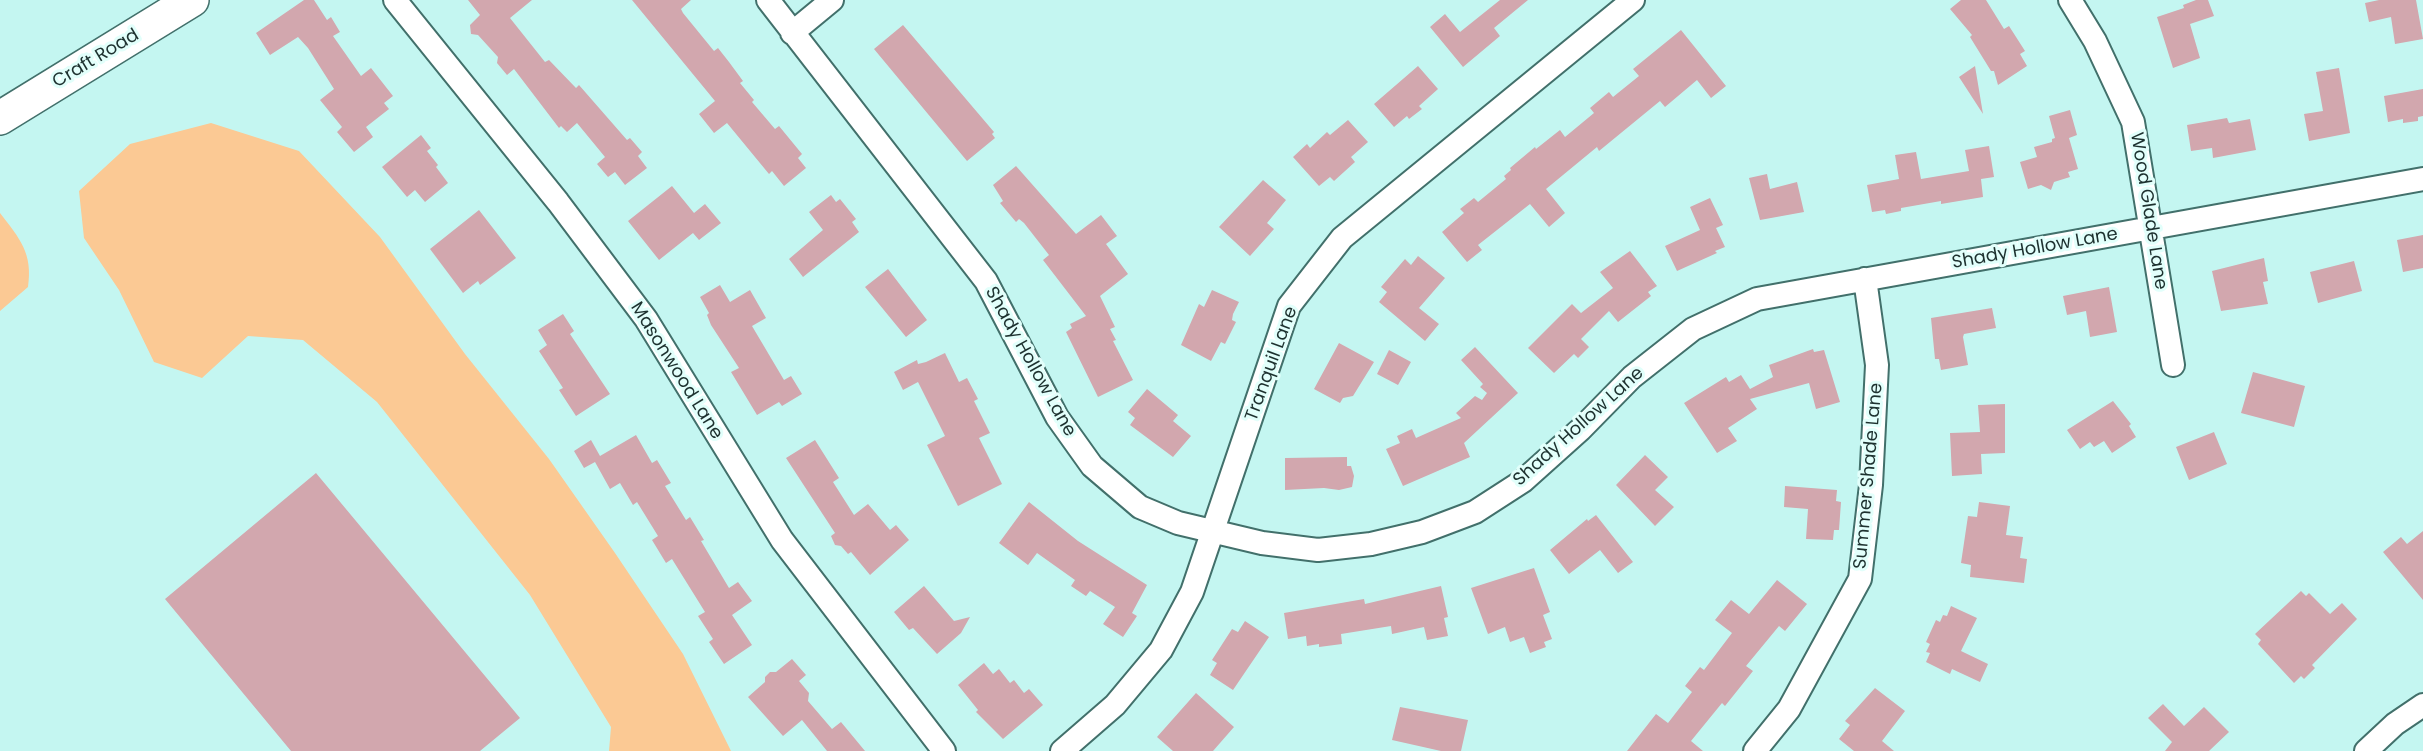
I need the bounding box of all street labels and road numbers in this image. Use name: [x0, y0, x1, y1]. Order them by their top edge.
street label: Craft Road: [49, 25, 143, 93]
street label: Wood Glade Lane: [2125, 131, 2171, 291]
street label: Shady Hollow Lane: [1950, 224, 2120, 274]
street label: Shady Hollow Lane: [980, 283, 1080, 441]
street label: Masonwood Lane: [625, 298, 727, 444]
street label: Tranquil Lane: [1241, 304, 1303, 424]
street label: Shady Hollow Lane: [1509, 363, 1649, 491]
street label: Summer Shade Lane: [1850, 382, 1888, 570]

